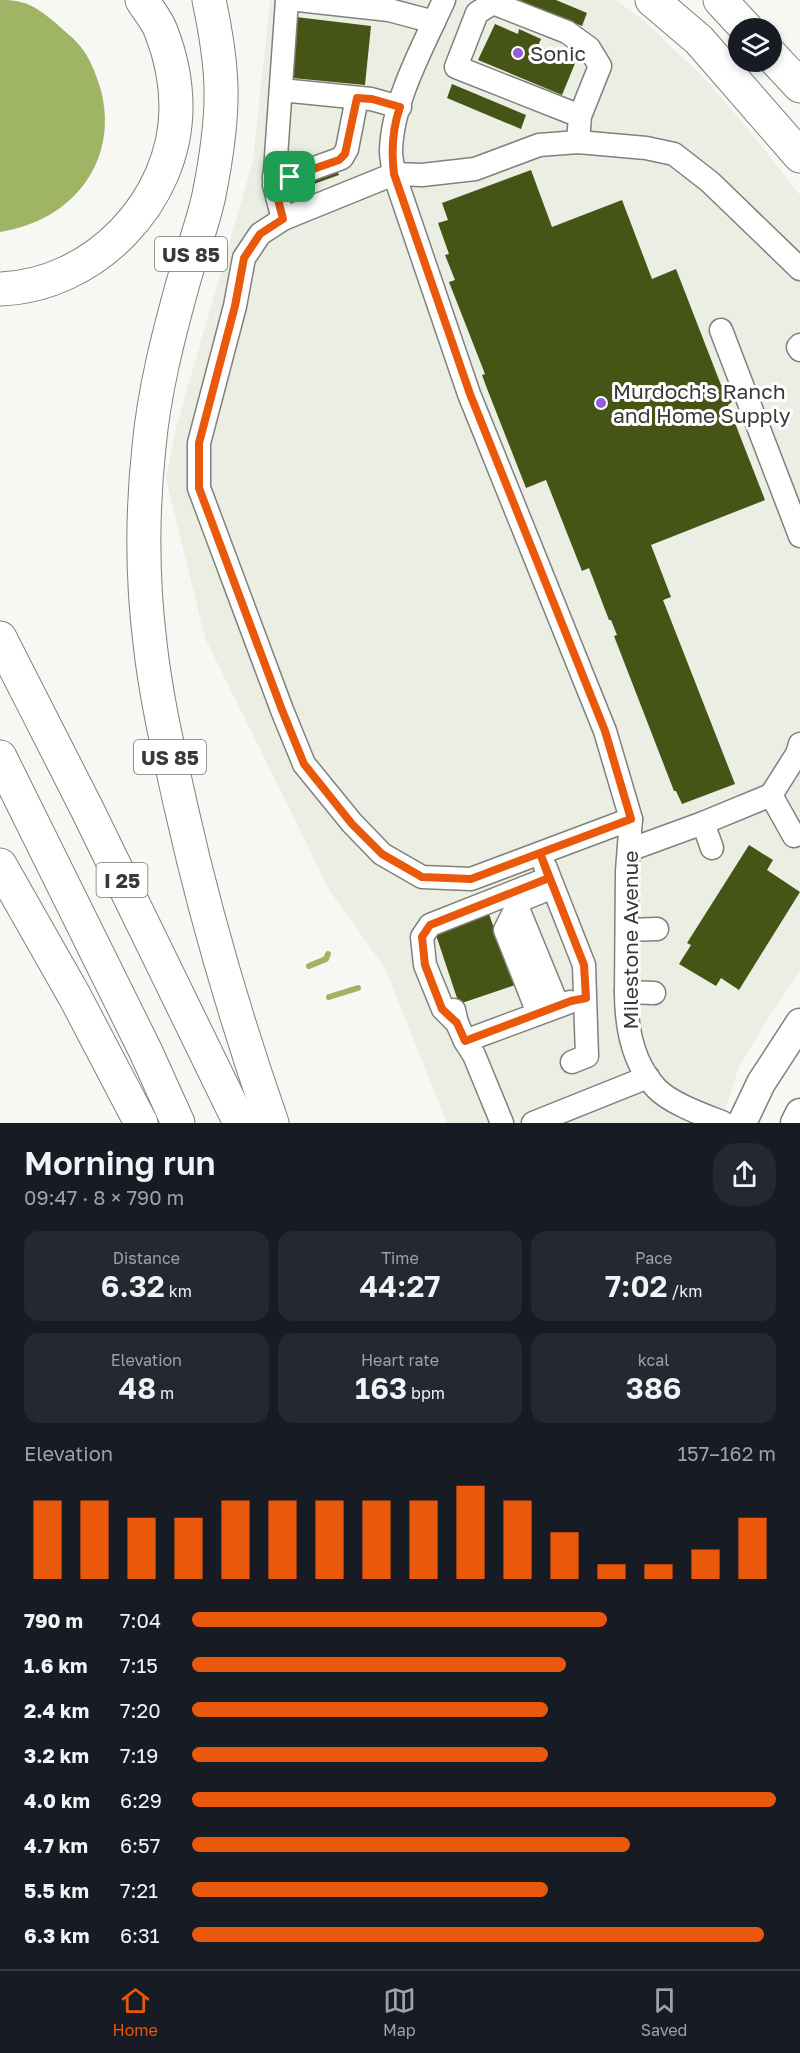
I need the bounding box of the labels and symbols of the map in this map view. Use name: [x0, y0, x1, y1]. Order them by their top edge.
place label: Sonic: [530, 40, 586, 66]
marker: Sonic: [511, 46, 525, 60]
pin: [264, 151, 315, 202]
road number: US 85: [155, 237, 227, 271]
place label: Murdoch's Ranch and Home Supply: [613, 378, 791, 428]
marker: Murdoch's Ranch and Home Supply: [594, 396, 608, 410]
road number: US 85: [134, 740, 206, 774]
street label: Milestone Avenue: [617, 851, 643, 1029]
road number: I 25: [96, 863, 148, 897]

